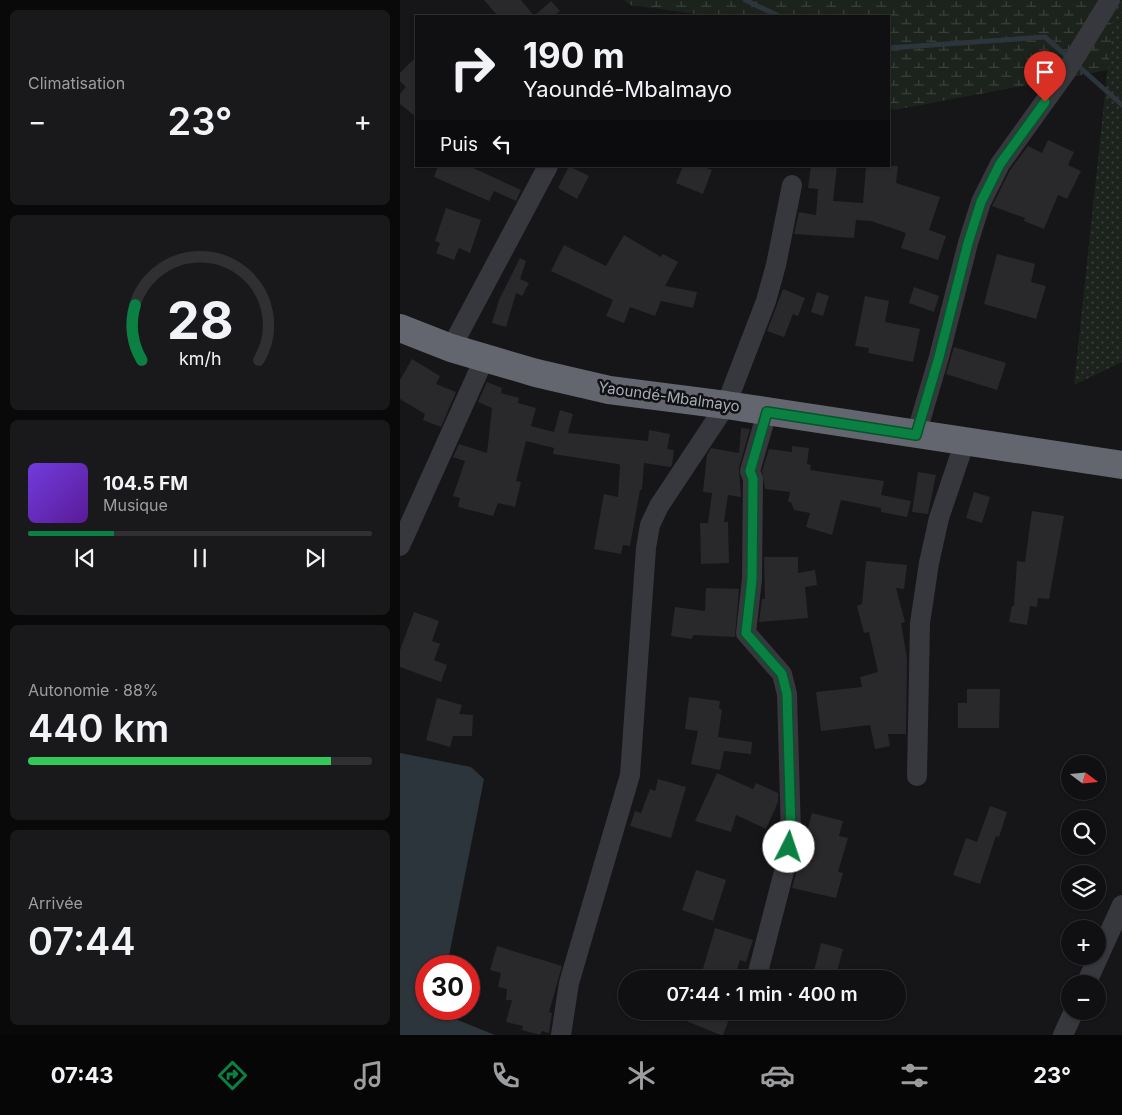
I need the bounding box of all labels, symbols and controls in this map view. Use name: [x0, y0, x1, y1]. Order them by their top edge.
text: 190 m: [523, 34, 625, 76]
icon: right: [440, 35, 505, 100]
pin: [1024, 51, 1066, 102]
icon: arrive: [1031, 58, 1059, 86]
text: Climatisation: [28, 73, 125, 93]
text: Yaoundé-Mbalmayo: [523, 76, 732, 102]
text: 23°: [168, 98, 232, 144]
text: −: [28, 104, 47, 138]
text: +: [353, 104, 372, 138]
icon: left: [488, 130, 516, 158]
text: Puis: [440, 133, 478, 156]
text: 28: [167, 289, 233, 352]
text: km/h: [179, 348, 221, 369]
street label: Yaoundé-Mbalmayo: [597, 377, 741, 416]
text: 104.5 FM: [103, 472, 188, 495]
text: Musique: [103, 495, 168, 515]
icon: previous: [71, 544, 99, 572]
icon: pause: [186, 544, 214, 572]
icon: next: [301, 544, 329, 572]
text: Autonomie · 88%: [28, 680, 159, 700]
text: 440 km: [28, 705, 169, 751]
north arrow: [1061, 755, 1106, 800]
map controls: [1061, 755, 1106, 1020]
button: search: [1061, 810, 1106, 855]
position arrow: [762, 820, 814, 872]
button: layers: [1061, 865, 1106, 910]
text: Arrivée: [28, 893, 83, 913]
text: 07:44: [28, 918, 136, 964]
button: +: [1061, 920, 1106, 965]
speed limit sign: 30: [415, 955, 480, 1020]
button: −: [1061, 975, 1106, 1020]
text: 07:44 · 1 min · 400 m: [666, 983, 858, 1006]
icon: directions: [215, 1058, 250, 1093]
icon: music: [351, 1058, 386, 1093]
icon: phone: [488, 1058, 523, 1093]
icon: climate: [624, 1058, 659, 1093]
icon: car: [760, 1058, 795, 1093]
icon: filters: [897, 1058, 932, 1093]
text: 07:43: [51, 1062, 114, 1088]
text: 23°: [1033, 1062, 1071, 1088]

